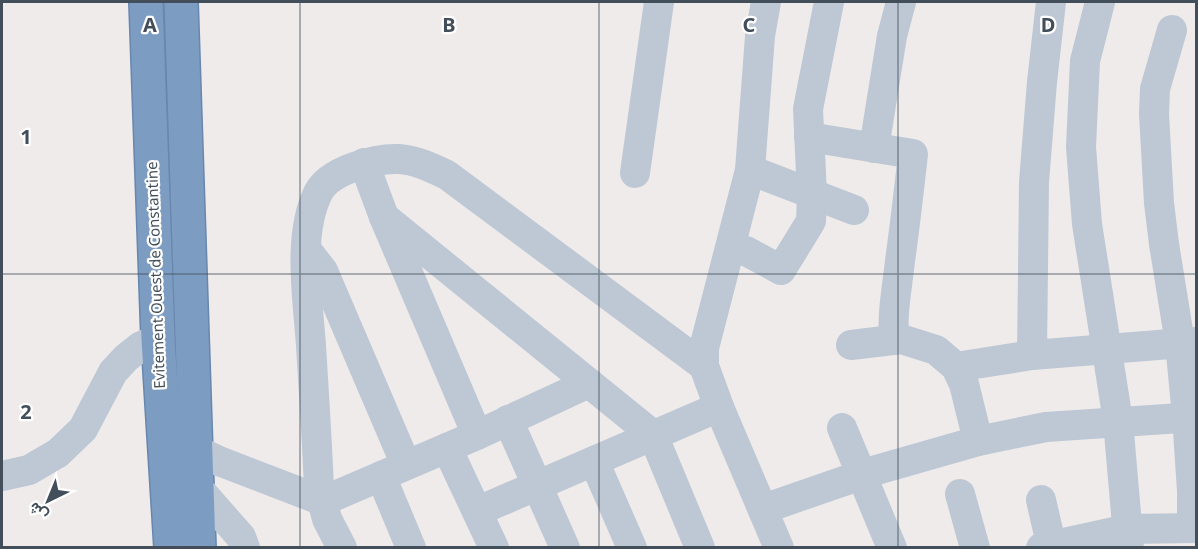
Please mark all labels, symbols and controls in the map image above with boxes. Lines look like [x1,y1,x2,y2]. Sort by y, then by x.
text: A [143,11,157,38]
text: B [442,11,456,38]
text: C [743,11,756,38]
text: D [1041,11,1055,38]
text: 1 [20,123,32,150]
street label: Evitement Ouest de Constantine [141,161,169,389]
text: 2 [20,398,32,425]
north arrow [18,471,78,531]
text: ش [23,497,52,527]

